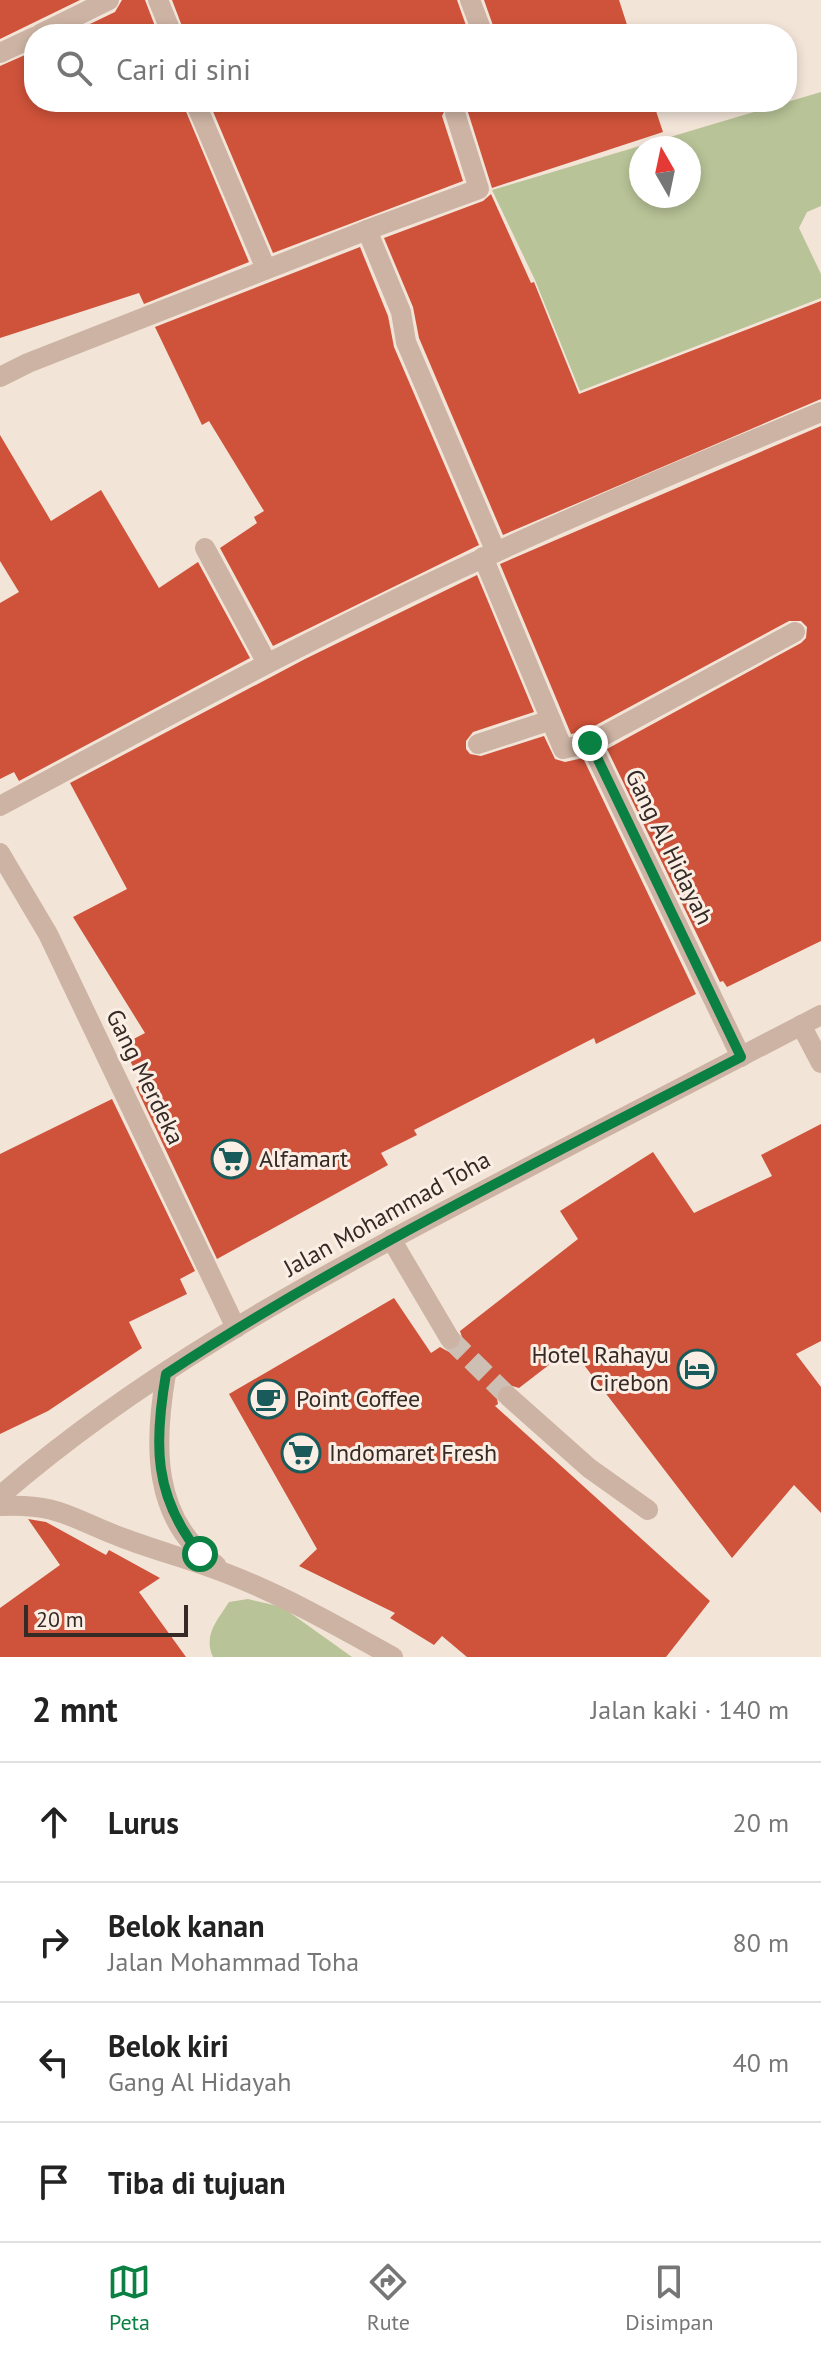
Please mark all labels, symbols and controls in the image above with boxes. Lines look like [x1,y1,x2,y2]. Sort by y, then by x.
search box [24,24,797,112]
icon: search [52,46,96,90]
text: Cari di sini [116,49,251,88]
north arrow [629,136,701,208]
route end [572,725,608,761]
street label: Gang Al Hidayah [618,764,720,930]
street label: Gang Merdeka [99,1004,192,1150]
supermarket icon: Alfamart [210,1138,252,1180]
place label: Alfamart [259,1143,348,1174]
street label: Jalan Mohammad Toha [277,1144,496,1284]
place label: Hotel Rahayu Cirebon [531,1339,669,1398]
hotel icon: Hotel Rahayu Cirebon [676,1348,718,1390]
cafe icon: Point Coffee [247,1378,289,1420]
place label: Point Coffee [296,1383,420,1414]
supermarket icon: Indomaret Fresh [280,1432,322,1474]
place label: Indomaret Fresh [329,1437,497,1468]
route start [182,1536,218,1572]
scale bar [24,1601,188,1637]
text: 20 m [36,1605,84,1633]
text: 2 mnt [32,1687,118,1731]
text: Jalan kaki · 140 m [591,1693,789,1726]
icon: ahead [32,1800,76,1844]
text: Lurus [108,1803,179,1842]
text: 20 m [733,1806,789,1839]
text: Belok kanan [108,1906,265,1945]
icon: right [32,1920,76,1964]
text: 80 m [733,1926,789,1959]
text: Jalan Mohammad Toha [108,1945,359,1978]
text: Belok kiri [108,2026,229,2065]
icon: left [32,2040,76,2084]
text: 40 m [733,2046,789,2079]
text: Gang Al Hidayah [108,2065,291,2098]
icon: arrive [32,2160,76,2204]
text: Tiba di tujuan [108,2163,286,2202]
tab: Peta [107,2260,151,2336]
tab: Rute [366,2260,410,2336]
tab: Disimpan [625,2260,714,2336]

